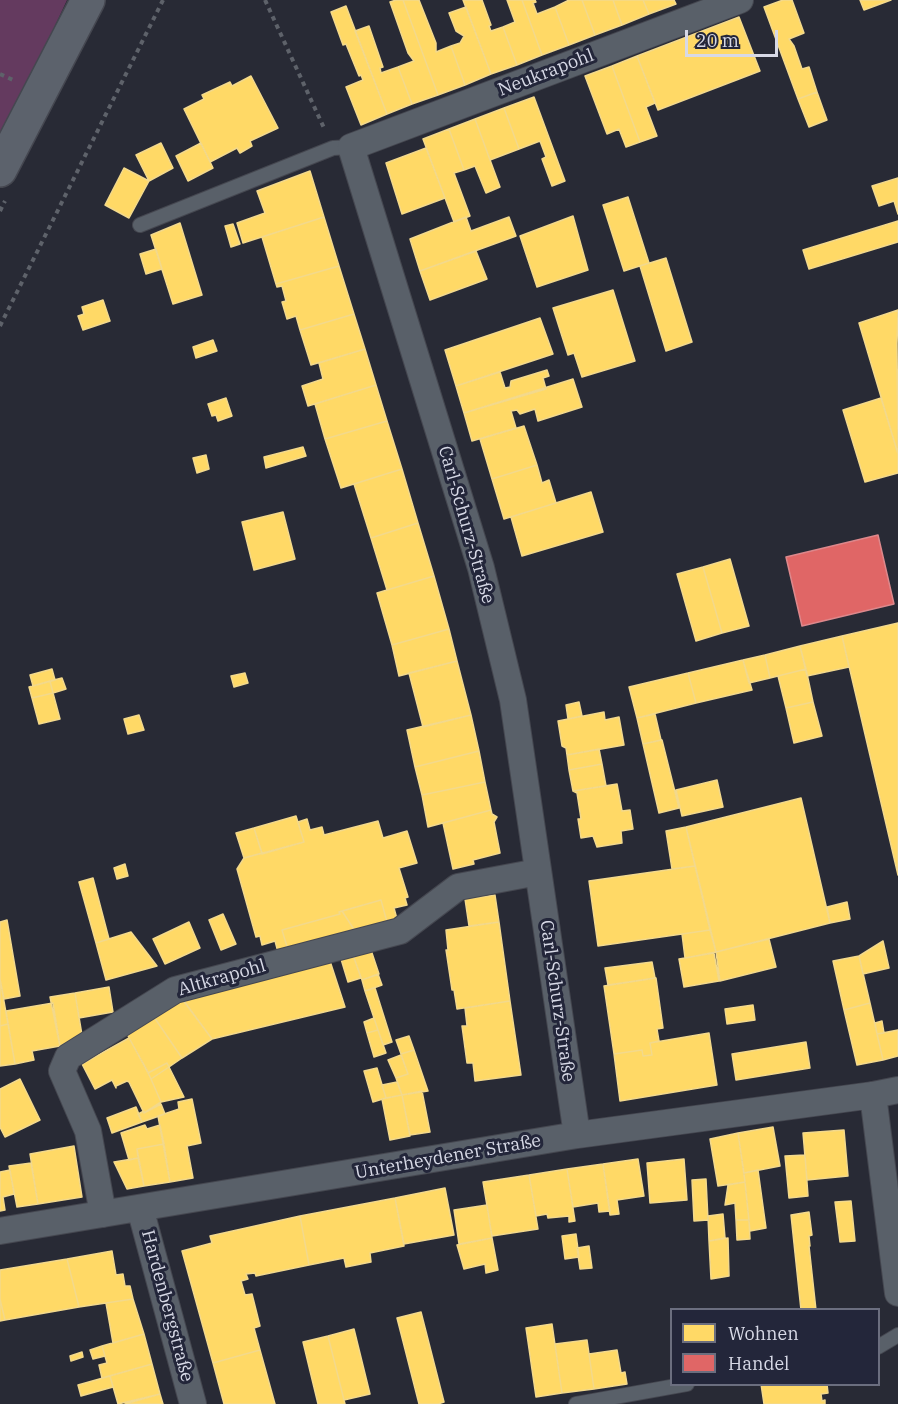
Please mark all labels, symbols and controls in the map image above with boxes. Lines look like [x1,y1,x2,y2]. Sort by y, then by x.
scale bar [688,18,781,56]
text: 20 m [696,29,739,52]
street label: Neukrapohl [495,45,597,101]
street label: Carl-Schurz-Straße [433,444,499,606]
street label: Carl-Schurz-Straße [535,919,579,1083]
street label: Altkrapohl [176,955,268,1001]
street label: Unterheydener Straße [353,1130,543,1184]
street label: Hardenbergstraße [136,1228,198,1384]
legend [670,1308,880,1386]
text: Wohnen [728,1322,799,1345]
text: Handel [728,1352,790,1375]

